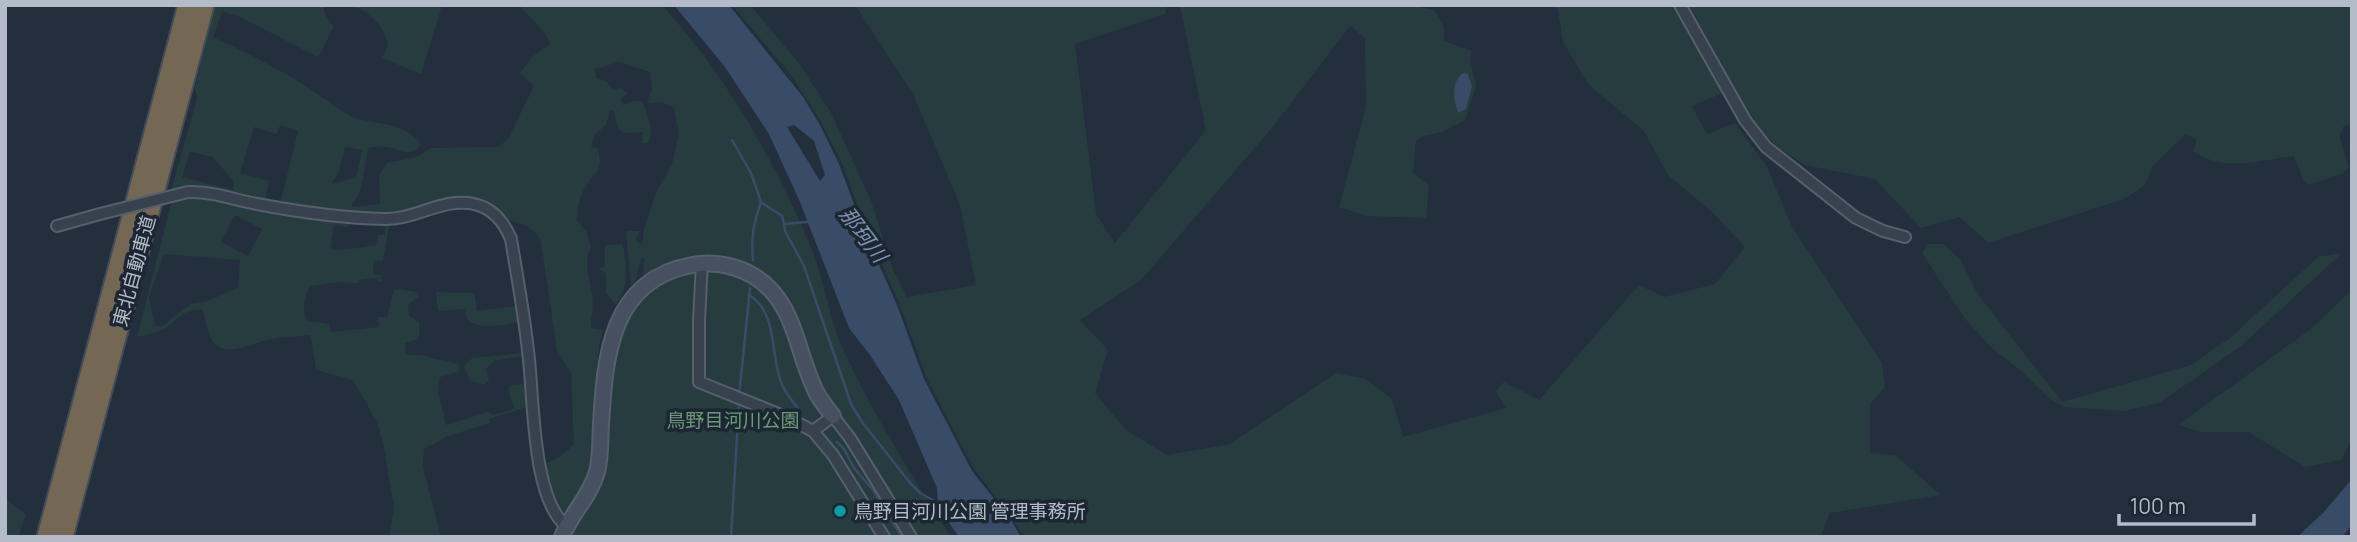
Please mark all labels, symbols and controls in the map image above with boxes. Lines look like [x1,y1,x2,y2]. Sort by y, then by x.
water label: 那珂川 [834,201,895,270]
street label: 東北自動車道 [107,213,161,329]
park label: 鳥野目河川公園 [666,407,800,433]
scale bar [2119,482,2254,526]
text: 100 m [2130,492,2186,520]
place label: 鳥野目河川公園 管理事務所 [854,498,1086,524]
marker: 鳥野目河川公園 管理事務所 [832,503,848,519]

